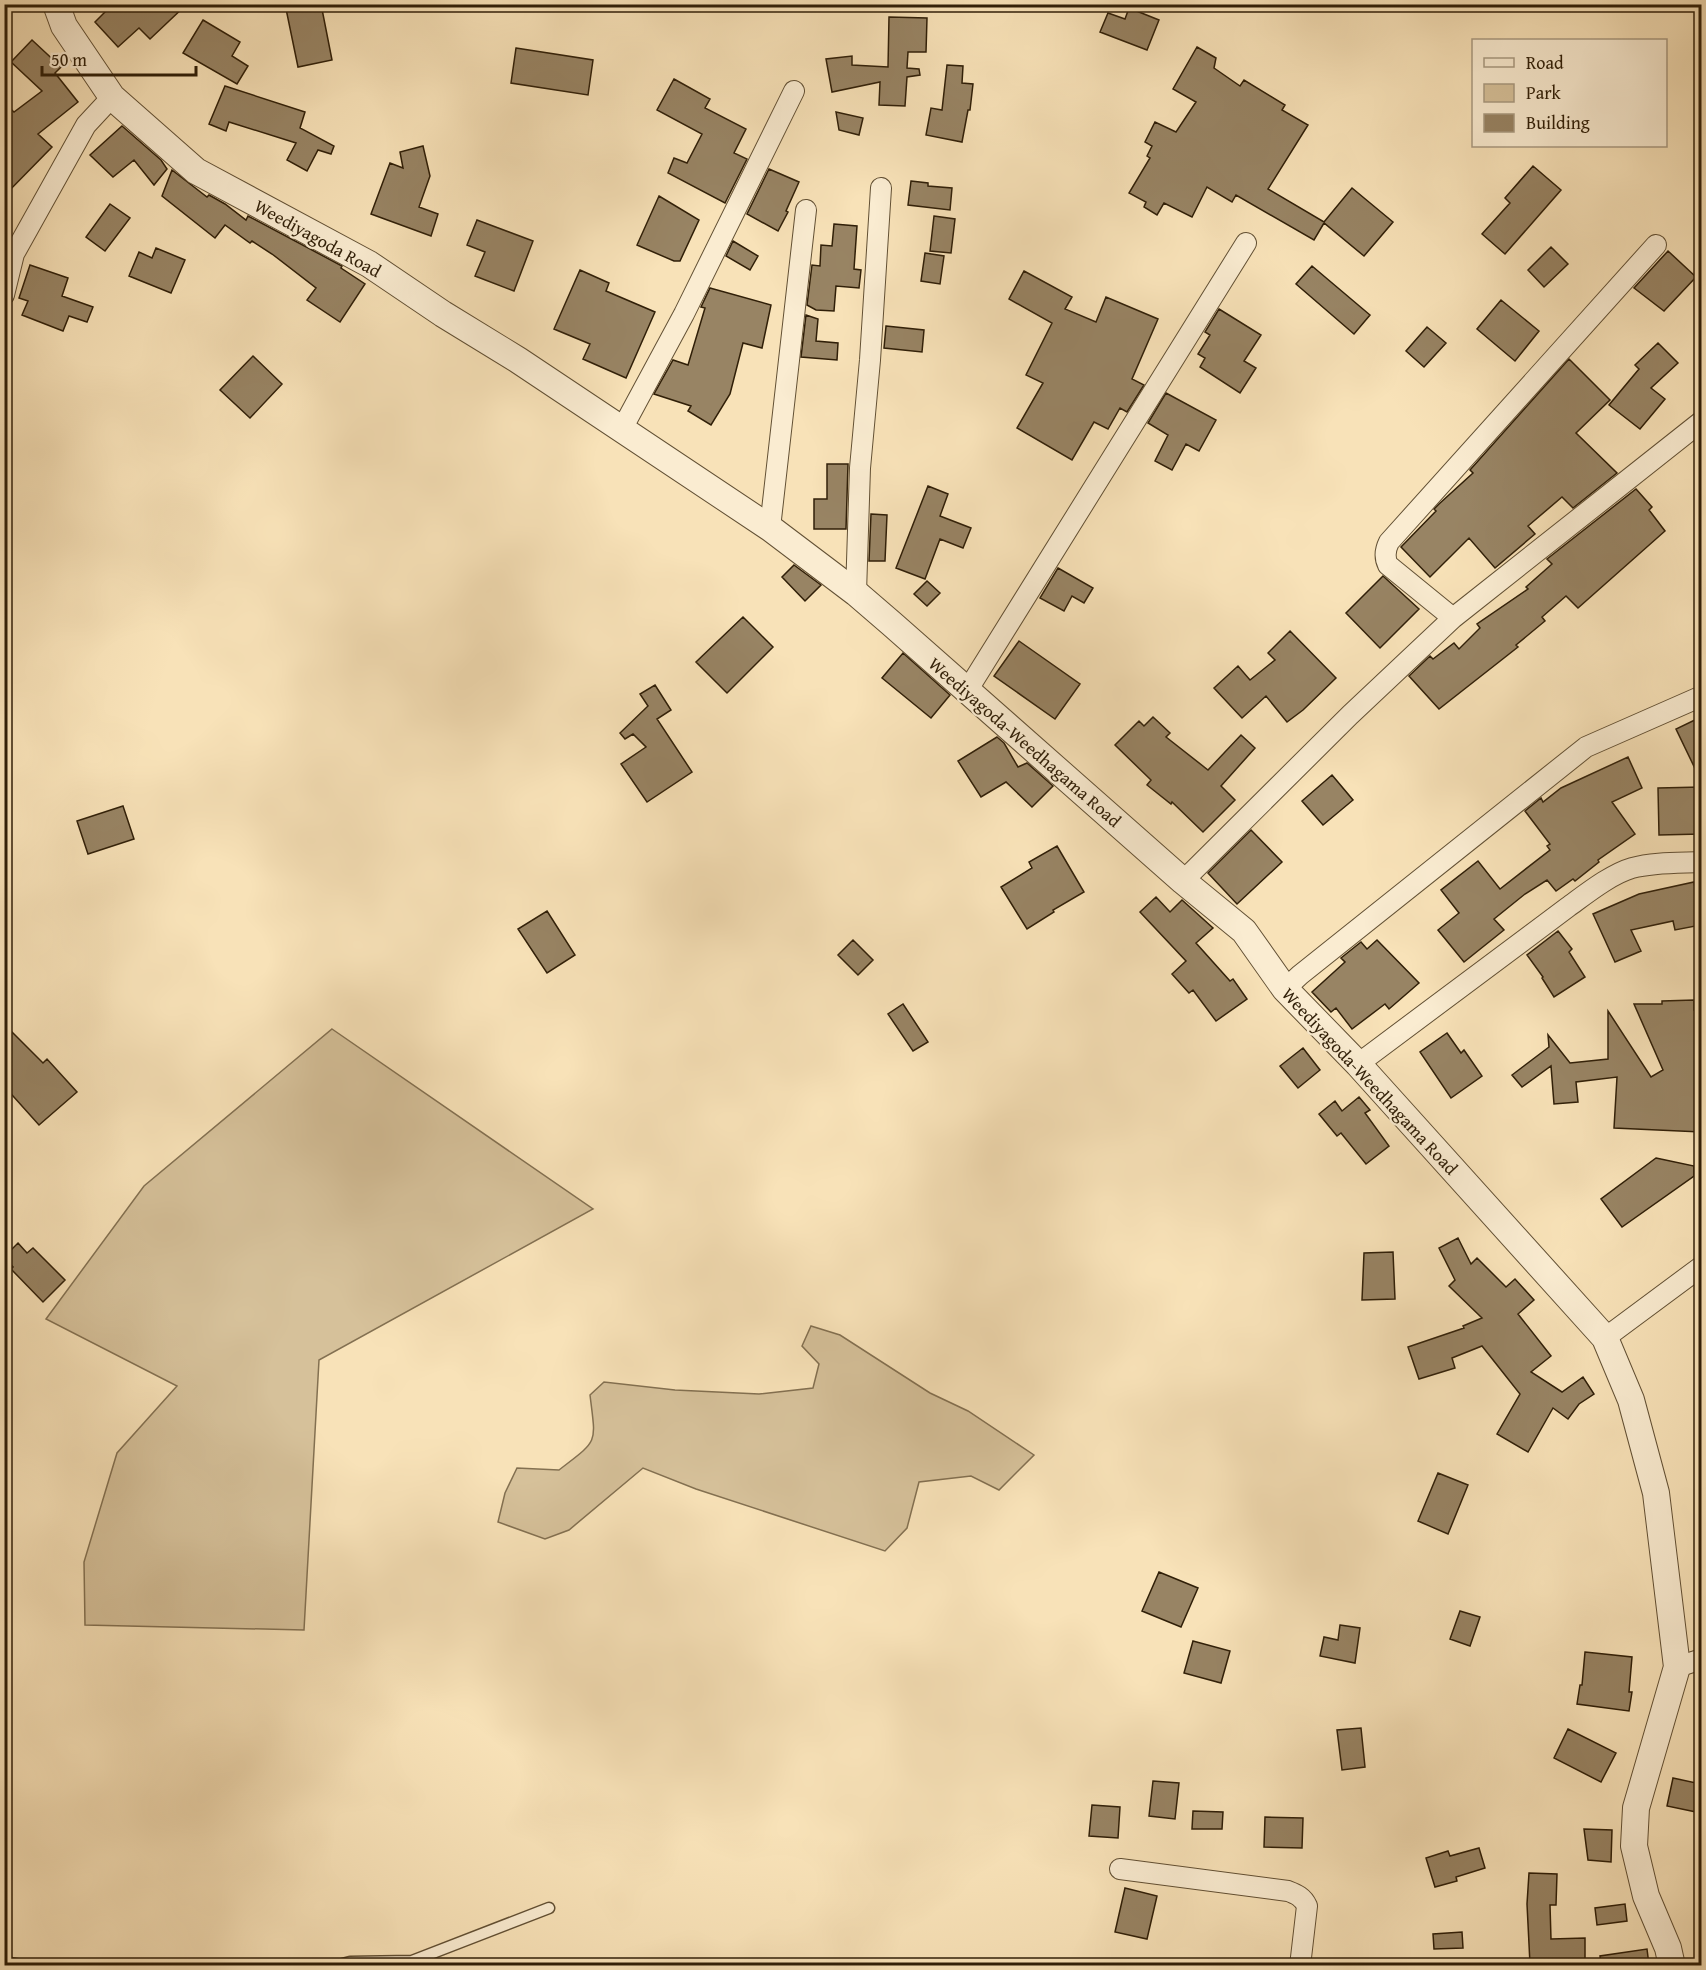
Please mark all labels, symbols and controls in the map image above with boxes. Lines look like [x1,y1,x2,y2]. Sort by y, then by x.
scale bar [42,39,196,77]
legend [1472,39,1667,147]
text: 50 m [51,46,87,73]
text: Road [1526,49,1564,76]
text: Park [1526,79,1562,106]
text: Building [1526,109,1590,136]
street label: Weediyagoda Road [250,192,387,284]
street label: Weediyagoda-Weedhagama Road [923,651,1128,834]
street label: Weediyagoda-Weedhagama Road [1276,981,1465,1181]

